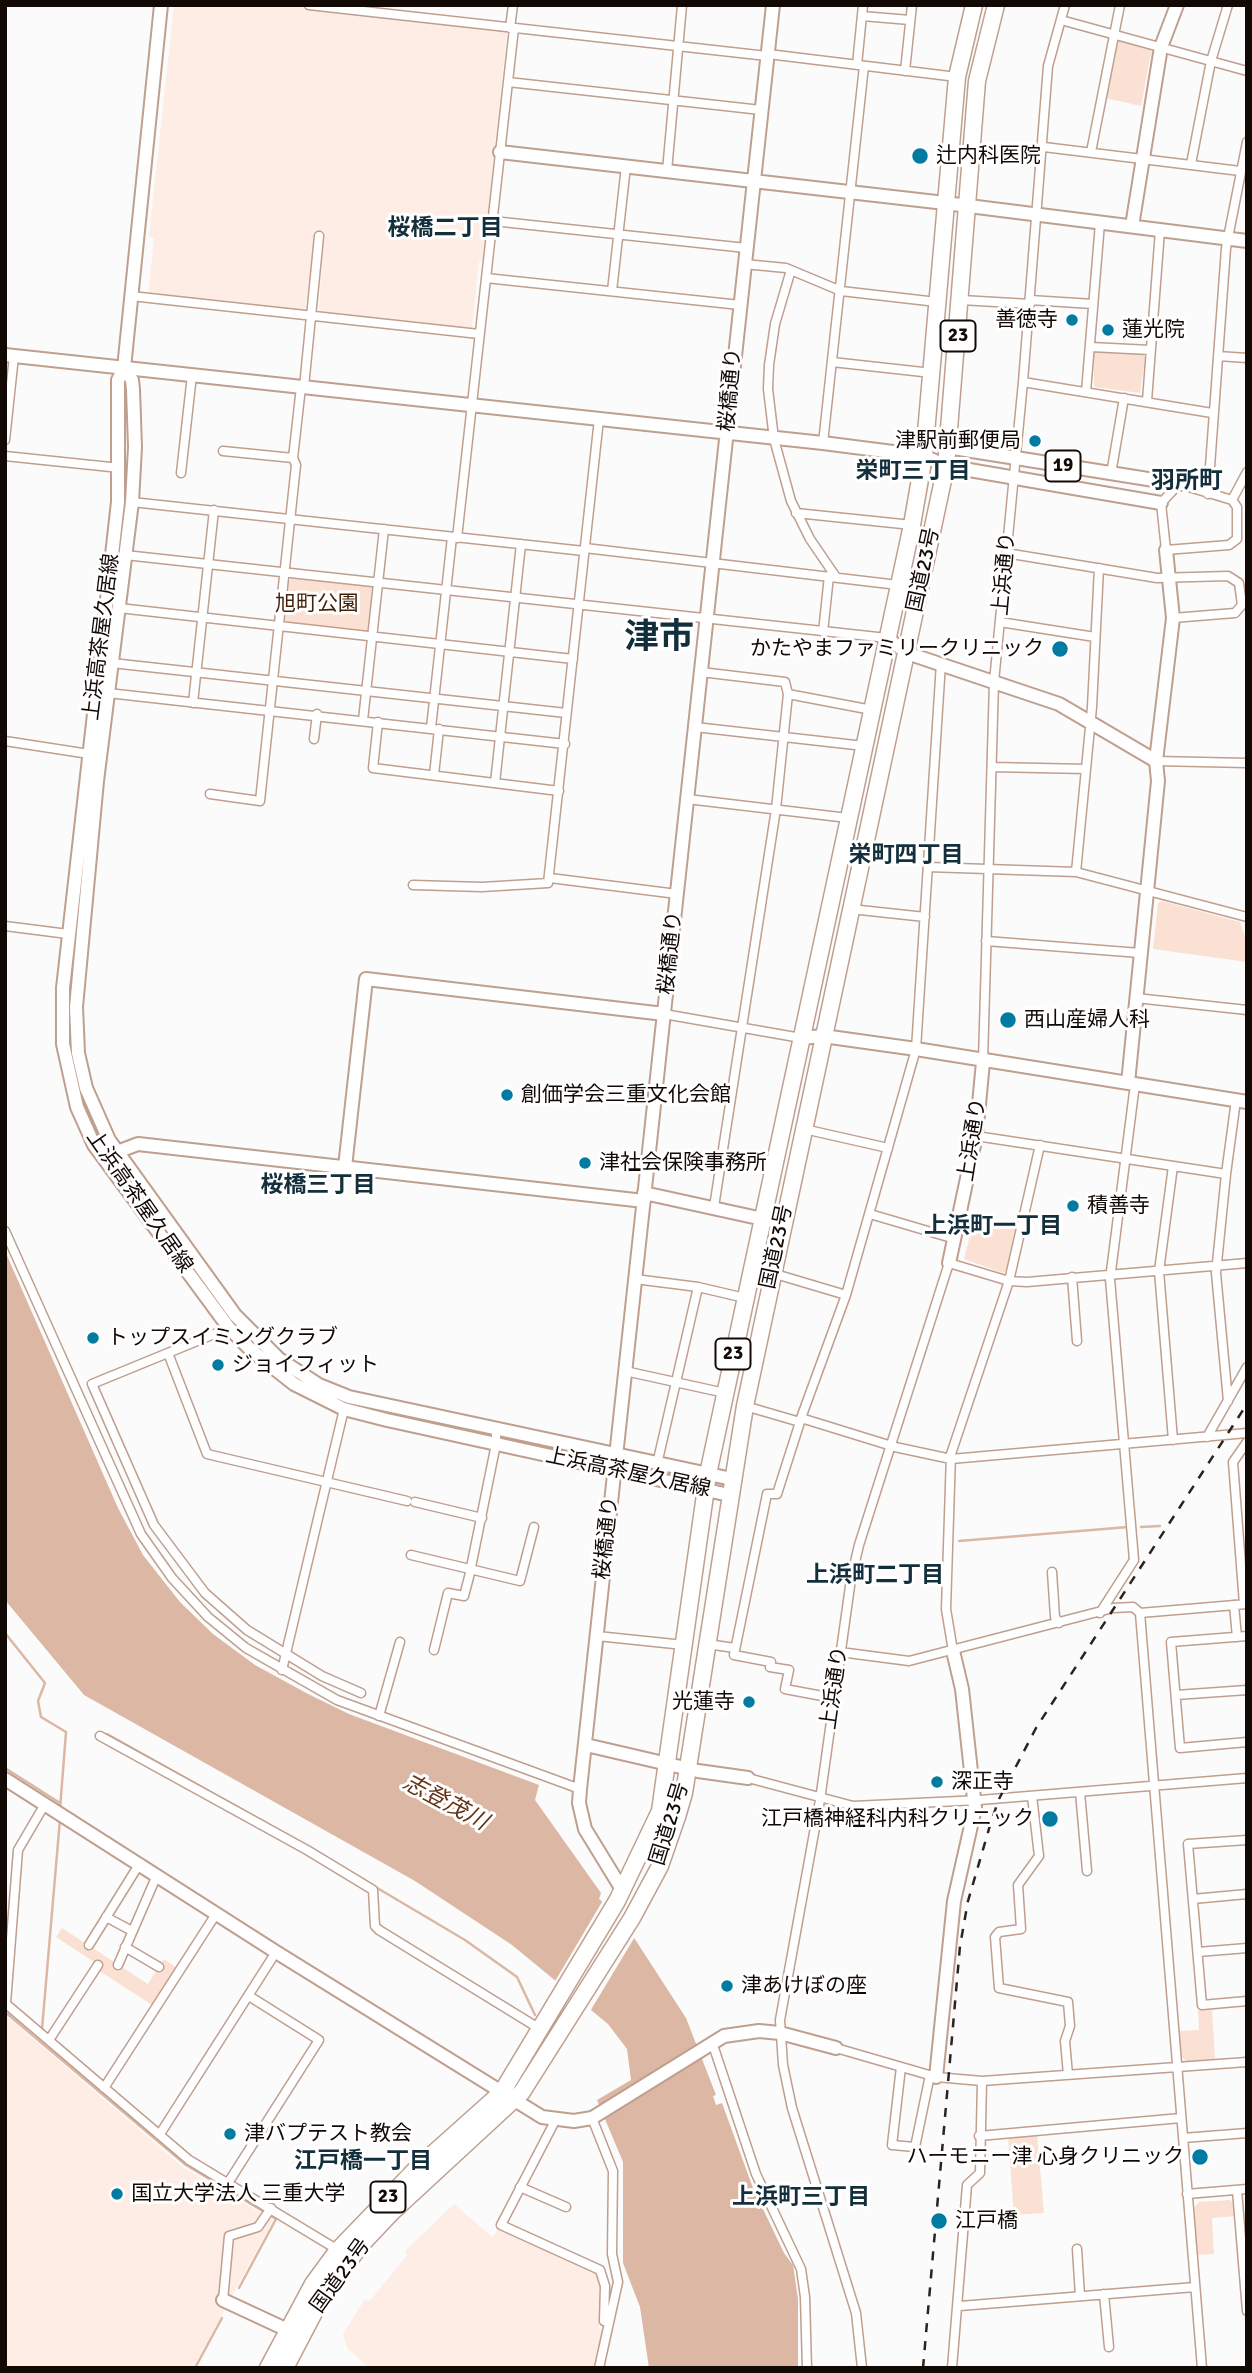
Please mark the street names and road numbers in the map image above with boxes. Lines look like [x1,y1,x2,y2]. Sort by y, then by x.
road number: 23 [940,320,976,352]
street label: 桜橋通り [715,347,747,433]
road number: 19 [1046,450,1080,481]
street label: 国道23号 [903,525,945,615]
street label: 上浜通り [989,531,1021,617]
street label: 上浜高茶屋久居線 [79,552,125,722]
street label: 桜橋通り [654,910,688,996]
street label: 上浜通り [954,1097,992,1183]
street label: 上浜高茶屋久居線 [80,1126,198,1278]
street label: 国道23号 [756,1202,798,1292]
road number: 23 [716,1338,750,1370]
street label: 上浜高茶屋久居線 [543,1443,713,1503]
street label: 桜橋通り [590,1495,624,1581]
street label: 上浜通り [817,1645,853,1731]
street label: 国道23号 [645,1779,695,1869]
road number: 23 [370,2182,406,2212]
street label: 国道23号 [306,2234,376,2318]

